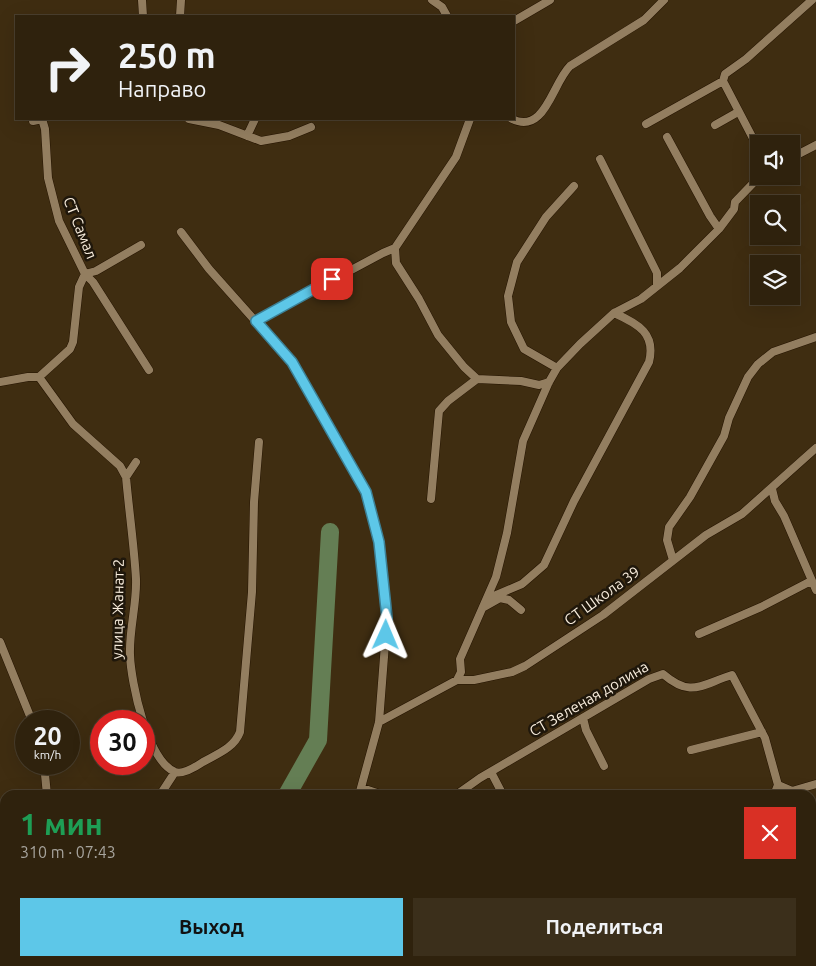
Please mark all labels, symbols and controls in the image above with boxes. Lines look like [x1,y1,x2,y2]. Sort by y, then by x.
icon: right [35,35,100,100]
text: 250 m [118,35,216,75]
text: Направо [118,76,206,101]
map controls [750,135,800,305]
button: sound [750,135,800,185]
street label: СТ Самал [60,194,101,261]
button: search [750,195,800,245]
button: layers [750,255,800,305]
pin [311,258,353,300]
icon: arrive [318,265,346,293]
street label: улица Жанат-2 [108,558,127,660]
street label: СТ Школа 39 [561,563,643,629]
position arrow [359,608,411,660]
street label: СТ Зеленая долина [526,658,651,740]
speed limit sign: 30 [90,710,155,775]
text: 20 [33,722,62,750]
text: km/h [34,748,61,761]
text: 1 мин [20,807,103,841]
button: close [744,807,796,859]
text: 310 m · 07:43 [20,843,116,861]
button: Выход [20,898,403,956]
button: Поделиться [413,898,796,956]

